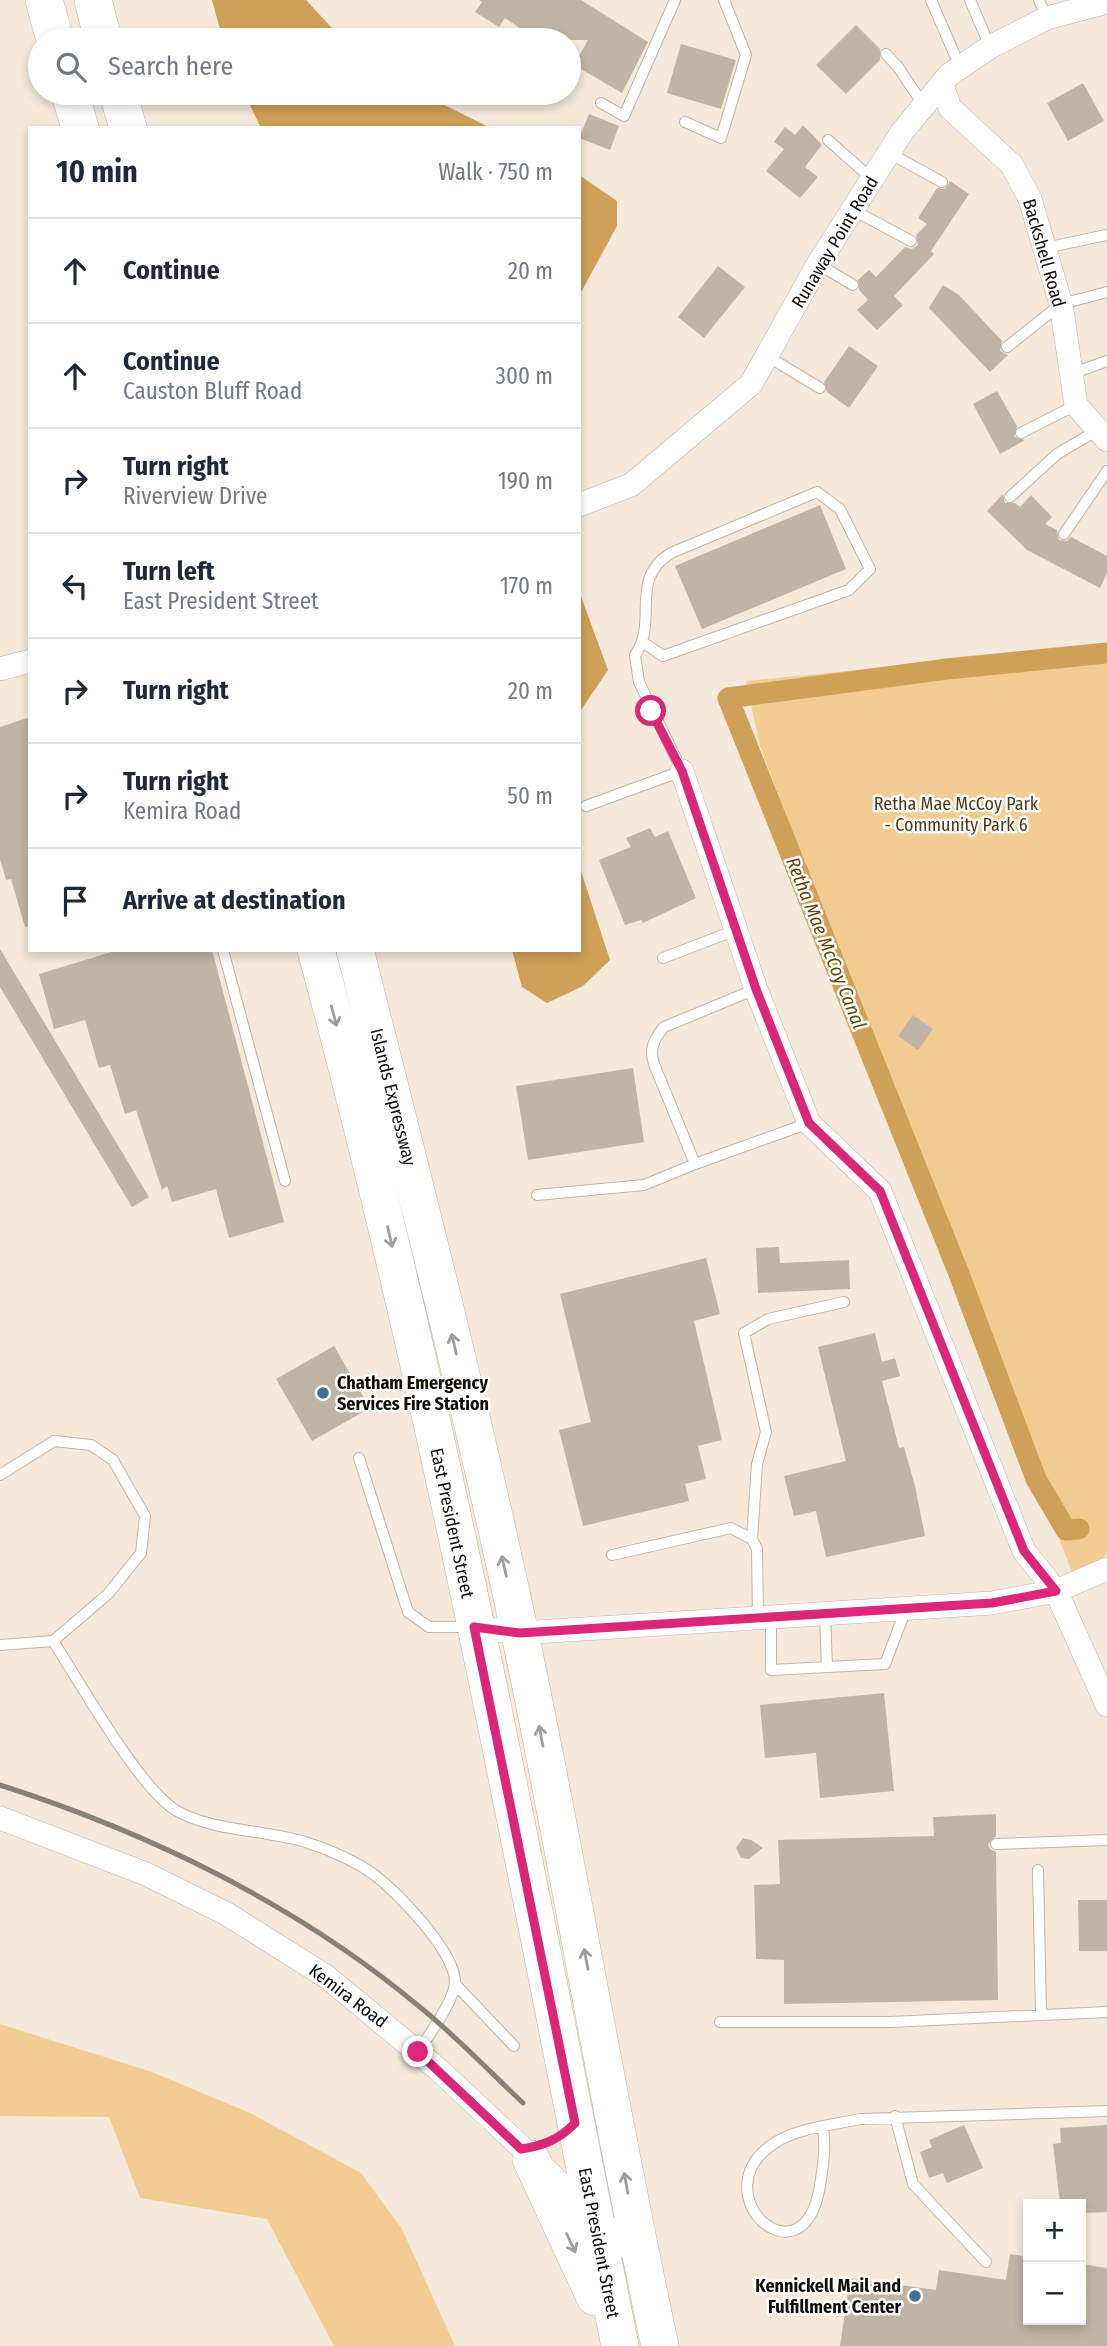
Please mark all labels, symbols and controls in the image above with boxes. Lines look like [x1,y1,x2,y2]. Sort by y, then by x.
search box [28,28,581,105]
icon: search [52,48,90,86]
text: Search here [108,51,233,82]
text: 10 min [56,154,138,190]
text: Walk · 750 m [438,158,553,186]
street label: Runaway Point Road [787,172,883,312]
street label: Backshell Road [1018,196,1070,310]
icon: ahead [56,252,94,290]
text: Continue [123,255,220,286]
text: 20 m [508,257,553,285]
text: Continue [123,346,220,377]
icon: ahead [56,357,94,395]
text: 300 m [496,362,553,390]
text: Causton Bluff Road [123,377,302,405]
text: Turn right [123,451,229,482]
icon: right [56,462,94,500]
text: 190 m [498,467,553,495]
text: Riverview Drive [123,482,267,510]
text: Turn left [123,556,215,587]
icon: left [56,567,94,605]
text: 170 m [500,572,553,600]
text: East President Street [123,587,319,615]
icon: right [56,672,94,710]
text: Turn right [123,675,229,706]
text: 20 m [508,677,553,705]
route start [635,695,666,726]
text: Turn right [123,766,229,797]
icon: right [56,777,94,815]
text: 50 m [507,782,553,810]
park label: Retha Mae McCoy Park - Community Park 6 [874,793,1039,836]
text: Kemira Road [123,797,241,825]
water label: Retha Mae McCoy Canal [781,854,871,1032]
icon: arrive [56,882,94,920]
text: Arrive at destination [123,885,346,916]
one-way arrow [328,1004,341,1027]
street label: Islands Expressway [365,1026,421,1168]
one-way arrow [383,1225,397,1248]
one-way arrow [446,1333,460,1356]
place label: Chatham Emergency Services Fire Station [337,1372,489,1415]
marker: Chatham Emergency Services Fire Station [315,1385,331,1401]
street label: East President Street [425,1446,479,1600]
one-way arrow [497,1555,511,1578]
one-way arrow [533,1725,547,1748]
one-way arrow [579,1948,592,1971]
street label: Kemira Road [304,1959,392,2033]
route end [402,2036,433,2067]
street label: East President Street [574,2166,624,2320]
one-way arrow [618,2173,632,2195]
map controls [1023,2199,1086,2325]
button: + [1023,2199,1086,2262]
one-way arrow [564,2232,578,2253]
button: − [1023,2262,1086,2325]
place label: Kennickell Mail and Fulfillment Center [755,2275,901,2318]
marker: Kennickell Mail and Fulfillment Center [907,2288,923,2304]

